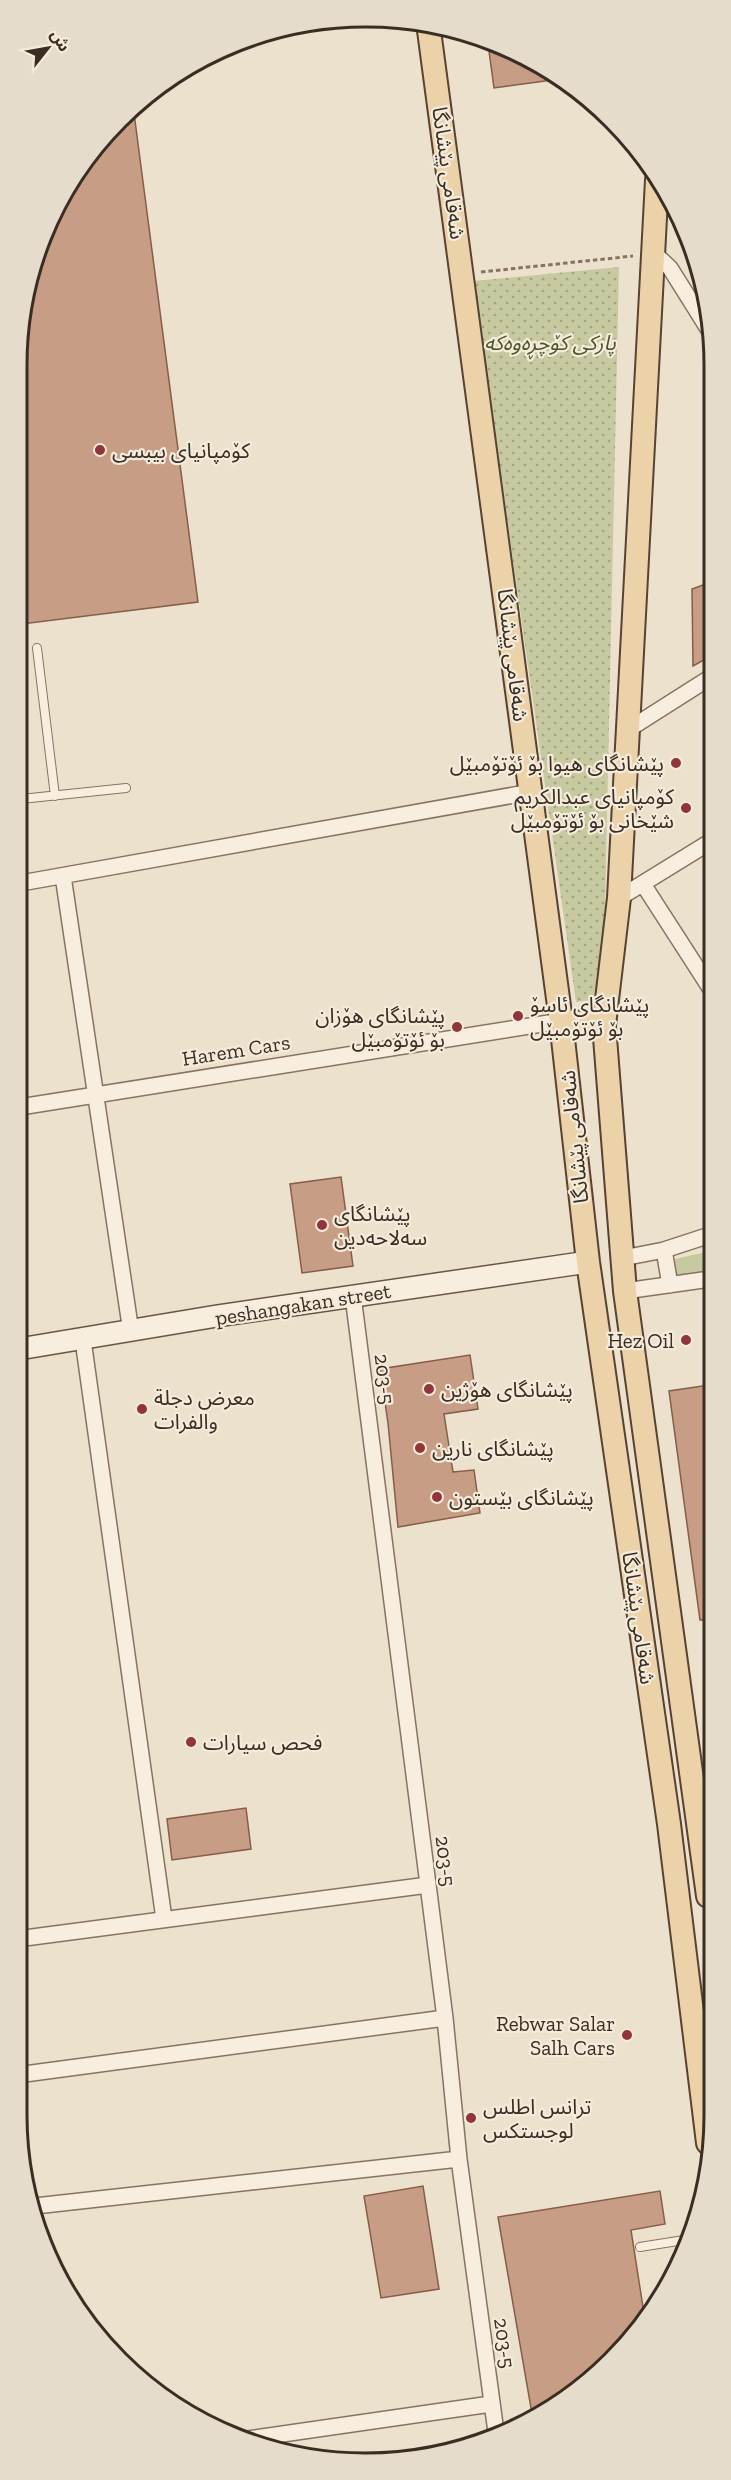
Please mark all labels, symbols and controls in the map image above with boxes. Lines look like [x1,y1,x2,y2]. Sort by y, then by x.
north arrow [18,18,78,78]
text: ش [47,26,74,55]
street label: شەقامی پێشانگا [426,105,471,241]
park label: پارکی کۆچڕەوەکە [484,330,617,360]
place label: كۆمپانیای بیبسی [112,438,250,464]
marker: كۆمپانیای بیبسی [93,443,107,457]
street label: شەقامی پێشانگا [491,587,534,723]
place label: پێشانگای هیوا بۆ ئۆتۆمبێل [450,751,664,777]
marker: پێشانگای هیوا بۆ ئۆتۆمبێل [669,756,683,770]
place label: کۆمپانیای عبدالكريم شێخانی بۆ ئۆتۆمبێل [511,784,674,833]
marker: کۆمپانیای عبدالكريم شێخانی بۆ ئۆتۆمبێل [679,801,693,815]
place label: پێشانگای ئاسۆ بۆ ئۆتۆمبێل [530,992,649,1041]
place label: پێشانگای هۆزان بۆ ئۆتۆمبێل [315,1003,445,1052]
marker: پێشانگای ئاسۆ بۆ ئۆتۆمبێل [511,1009,525,1023]
marker: پێشانگای هۆزان بۆ ئۆتۆمبێل [450,1020,464,1034]
street label: Harem Cars [180,1029,292,1071]
street label: شەقامی پێشانگا [555,1069,595,1205]
place label: پێشانگای سەلاحەدین [334,1201,427,1250]
marker: پێشانگای سەلاحەدین [315,1218,329,1232]
street label: peshangakan street [213,1278,393,1330]
place label: Hez Oil [607,1328,674,1353]
marker: Hez Oil [679,1333,693,1347]
street label: 203-5 [370,1352,400,1406]
place label: پێشانگای هۆژین [441,1377,573,1403]
marker: پێشانگای هۆژین [422,1382,436,1396]
place label: معرض دجلة والفرات [154,1385,255,1434]
marker: معرض دجلة والفرات [135,1402,149,1416]
place label: پێشانگای نارین [432,1436,554,1462]
marker: پێشانگای نارین [413,1441,427,1455]
place label: پێشانگای بێستون [449,1485,594,1511]
marker: پێشانگای بێستون [430,1490,444,1504]
street label: شەقامی پێشانگا [616,1550,661,1686]
place label: فحص سيارات [203,1730,322,1755]
marker: فحص سيارات [184,1735,198,1749]
street label: 203-5 [431,1834,461,1888]
place label: Rebwar Salar Salh Cars [496,2011,615,2060]
marker: Rebwar Salar Salh Cars [620,2028,634,2042]
place label: ترانس اطلس لوجستكس [483,2094,591,2143]
marker: ترانس اطلس لوجستكس [464,2111,478,2125]
street label: 203-5 [489,2316,521,2370]

